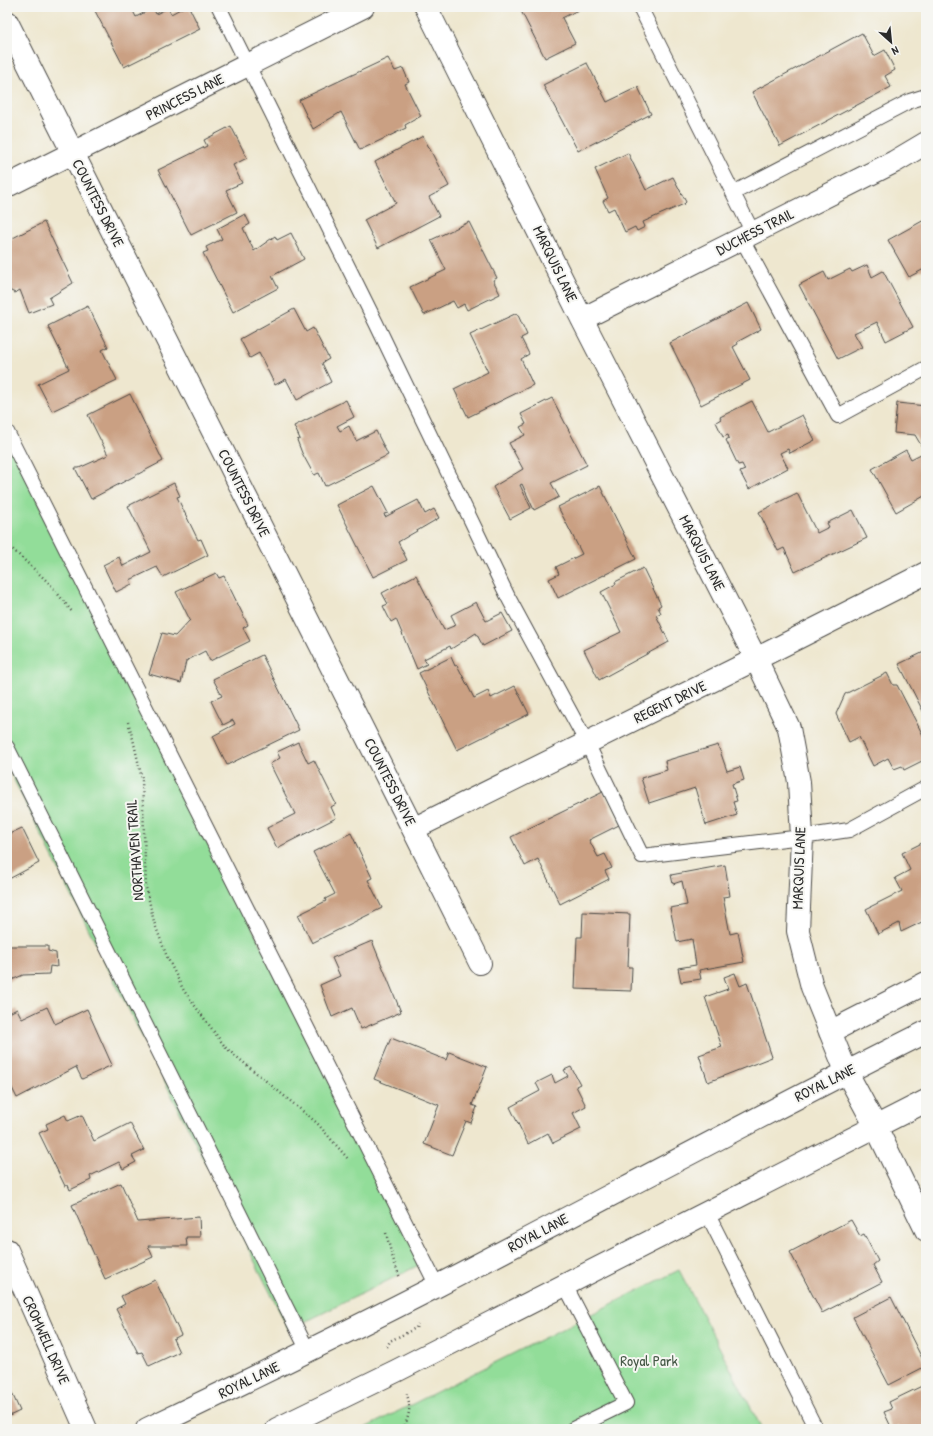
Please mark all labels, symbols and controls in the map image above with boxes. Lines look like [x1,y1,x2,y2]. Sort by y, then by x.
north arrow [871,22,911,62]
text: N [890,43,901,59]
street label: PRINCESS LANE [142,68,228,125]
street label: COUNTESS DRIVE [67,155,130,251]
street label: DUCHESS TRAIL [712,203,798,260]
street label: MARQUIS LANE [528,222,583,306]
street label: COUNTESS DRIVE [213,445,276,541]
street label: MARQUIS LANE [674,511,731,595]
street label: REGENT DRIVE [630,675,710,728]
street label: COUNTESS DRIVE [359,734,422,830]
street label: NORTHAVEN TRAIL [120,798,149,901]
street label: MARQUIS LANE [787,826,810,910]
street label: ROYAL LANE [791,1058,859,1107]
street label: ROYAL LANE [504,1208,572,1257]
street label: CROMWELL DRIVE [17,1292,76,1388]
park label: Royal Park [620,1350,678,1371]
street label: ROYAL LANE [215,1356,283,1403]

